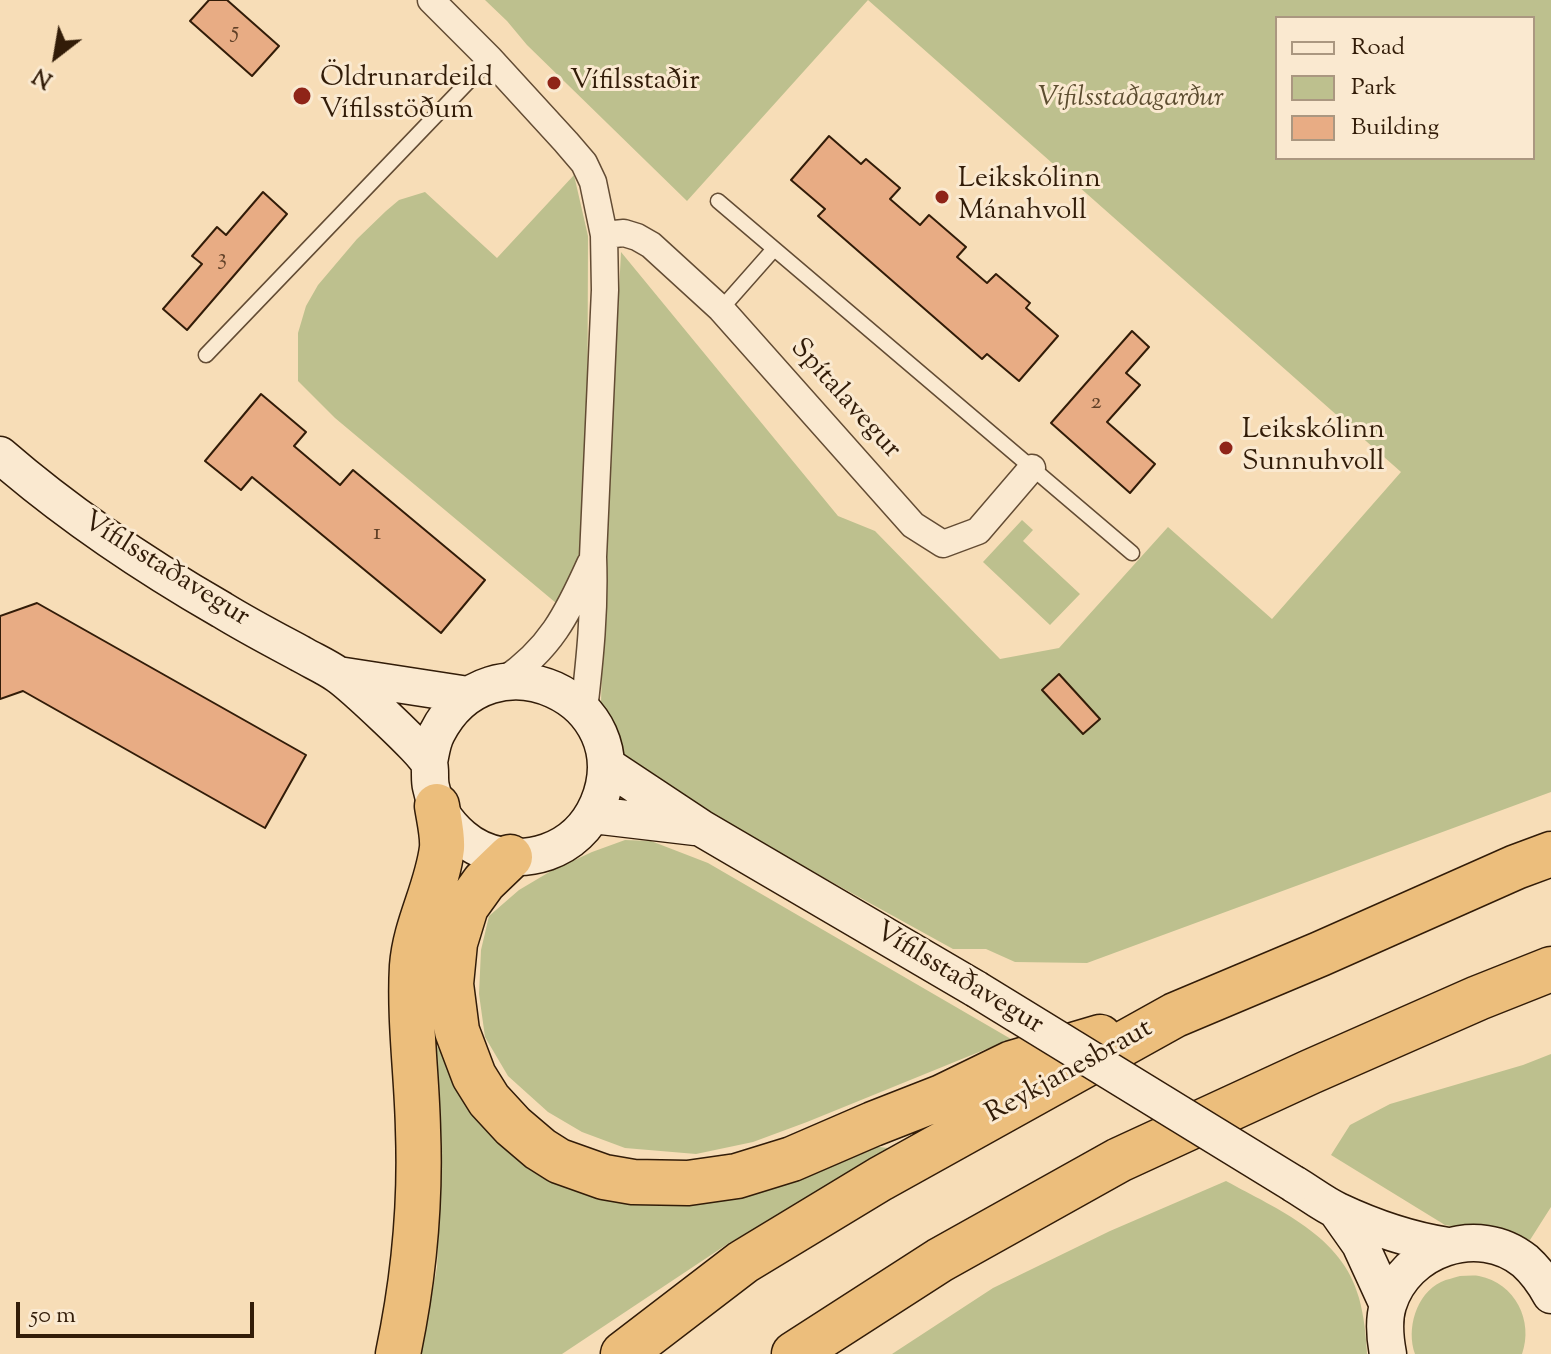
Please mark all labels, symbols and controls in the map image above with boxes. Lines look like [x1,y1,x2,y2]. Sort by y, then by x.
north arrow [16,16,96,96]
legend [1275,16,1535,160]
house number: 5 [231,19,239,47]
text: Road [1351,31,1405,65]
text: N [28,58,59,95]
place label: Öldrunardeild Vífilsstöðum [320,63,493,129]
place label: Vífilsstaðir [570,66,700,100]
text: Park [1351,71,1397,105]
marker: Vífilsstaðir [545,74,563,92]
park label: Vífilsstaðagarður [1038,83,1224,117]
marker: Öldrunardeild Vífilsstöðum [291,85,313,107]
text: Building [1351,111,1439,145]
place label: Leikskólinn Mánahvoll [958,164,1101,230]
marker: Leikskólinn Mánahvoll [933,188,951,206]
house number: 3 [217,246,227,274]
street label: Spítalavegur [781,333,907,467]
house number: 2 [1090,390,1102,418]
place label: Leikskólinn Sunnuhvoll [1242,415,1385,481]
marker: Leikskólinn Sunnuhvoll [1217,439,1235,457]
street label: Vífilsstaðavegur [75,506,255,636]
house number: 1 [373,521,381,549]
street label: Vífilsstaðavegur [867,916,1049,1044]
street label: Reykjanesbraut [981,1013,1159,1133]
scale bar [20,1286,258,1336]
text: 50 m [30,1299,76,1333]

